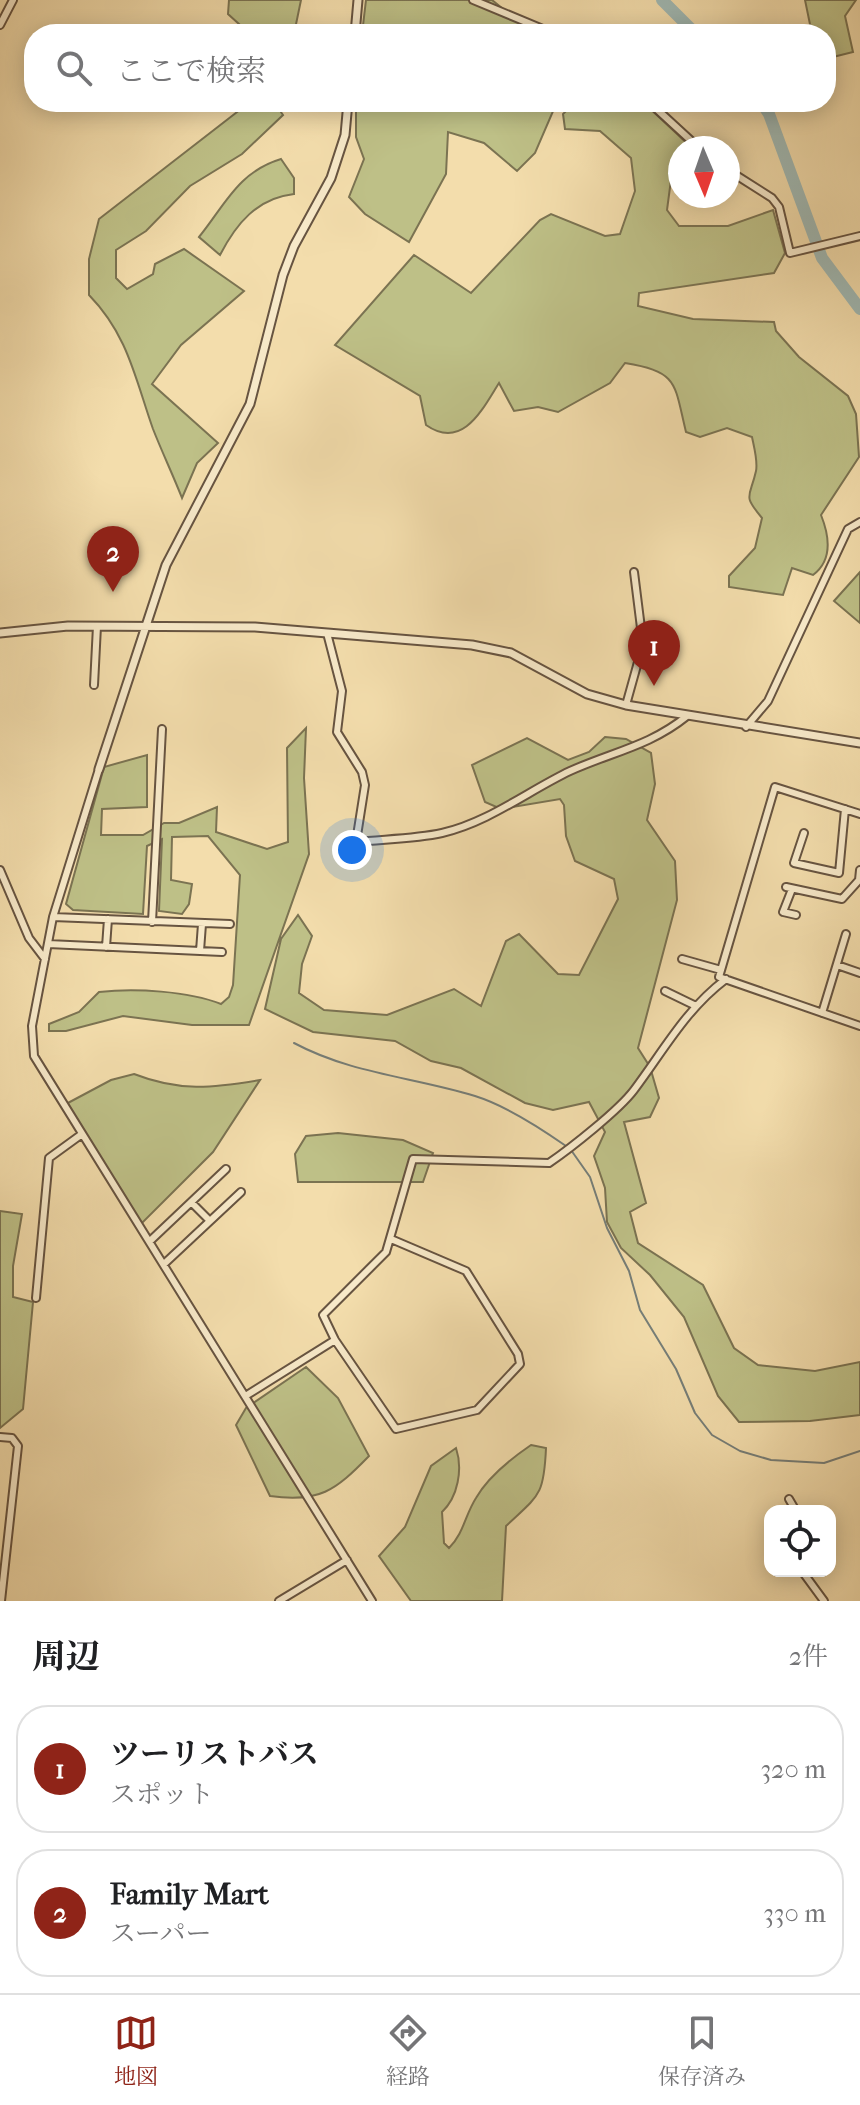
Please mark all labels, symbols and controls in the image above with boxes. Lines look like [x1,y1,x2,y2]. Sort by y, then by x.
search box [24,24,836,112]
icon: search [52,46,96,90]
text: ここで検索 [116,54,266,89]
north arrow [668,136,740,208]
pin: 2 [87,526,139,592]
pin: 1 [628,620,680,686]
your location [332,830,372,870]
map controls [764,1505,836,1577]
button: locate [764,1505,836,1577]
text: 周辺 [32,1637,100,1677]
text: 2件 [789,1641,828,1672]
text: ツーリストバス [110,1737,319,1772]
text: 1 [55,1754,65,1785]
text: 320 m [760,1754,826,1785]
text: スポット [110,1779,214,1810]
text: Family Mart [110,1877,269,1912]
text: 2 [53,1898,67,1929]
text: 330 m [763,1898,826,1929]
text: スーパー [110,1918,211,1949]
tab: 地図 [114,2011,158,2090]
tab: 経路 [386,2011,430,2090]
tab: 保存済み [658,2011,746,2090]

